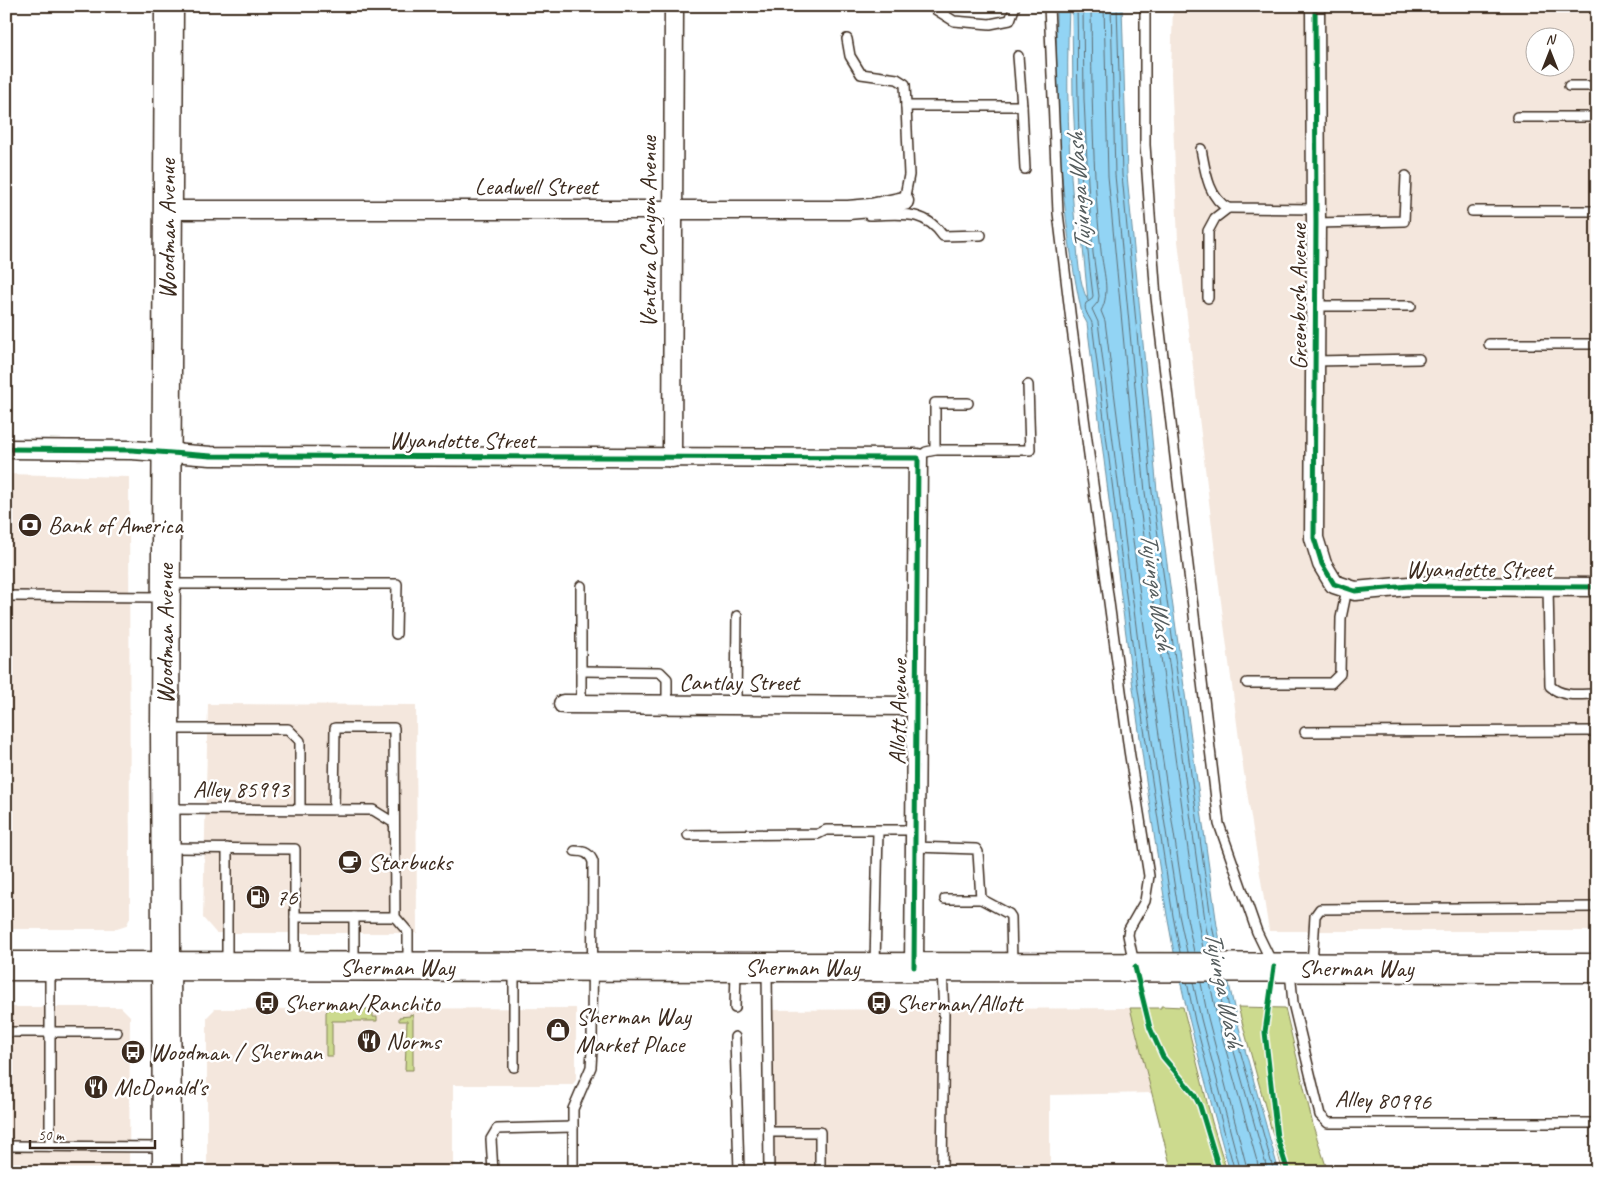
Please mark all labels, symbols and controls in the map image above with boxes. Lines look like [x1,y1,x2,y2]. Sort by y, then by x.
north arrow [1526,28,1576,78]
text: N [1546,31,1557,48]
water label: Tujunga Wash [1059,130,1099,252]
street label: Ventura Canyon Avenue [633,134,663,328]
street label: Woodman Avenue [152,157,182,299]
street label: Leadwell Street [475,171,600,201]
street label: Greenbush Avenue [1283,222,1313,370]
street label: Wyandotte Street [389,425,537,455]
place label: Bank of America [48,510,184,540]
bank icon: Bank of America [17,512,43,538]
water label: Tujunga Wash [1133,530,1181,653]
street label: Wyandotte Street [1406,554,1554,584]
street label: Woodman Avenue [150,562,180,704]
street label: Allott Avenue [882,657,914,765]
street label: Cantlay Street [679,667,801,697]
street label: Alley 85993 [193,774,291,804]
place label: Starbucks [368,847,454,877]
cafe icon: Starbucks [337,849,363,875]
place label: 76 [276,882,299,912]
fuel station icon: 76 [245,884,271,910]
water label: Tujunga Wash [1197,928,1251,1052]
street label: Sherman Way [340,952,456,982]
street label: Sherman Way [745,952,861,982]
street label: Sherman Way [1299,953,1415,983]
place label: Sherman/Ranchito [284,988,441,1018]
place label: Sherman/Allott [896,988,1024,1018]
bus stop icon: Sherman/Ranchito [254,990,280,1016]
bus stop icon: Sherman/Allott [866,990,892,1016]
place label: Sherman Way Market Place [576,1001,693,1059]
shop icon: Sherman Way Market Place [545,1017,571,1043]
place label: Norms [386,1026,442,1056]
restaurant icon: Norms [356,1028,382,1054]
place label: Woodman / Sherman [150,1037,323,1067]
bus stop icon: Woodman / Sherman [120,1039,146,1065]
place label: McDonald's [114,1072,210,1102]
restaurant icon: McDonald's [83,1074,109,1100]
street label: Alley 80996 [1335,1083,1433,1117]
scale bar [30,1118,155,1150]
text: 50 m [38,1126,65,1145]

